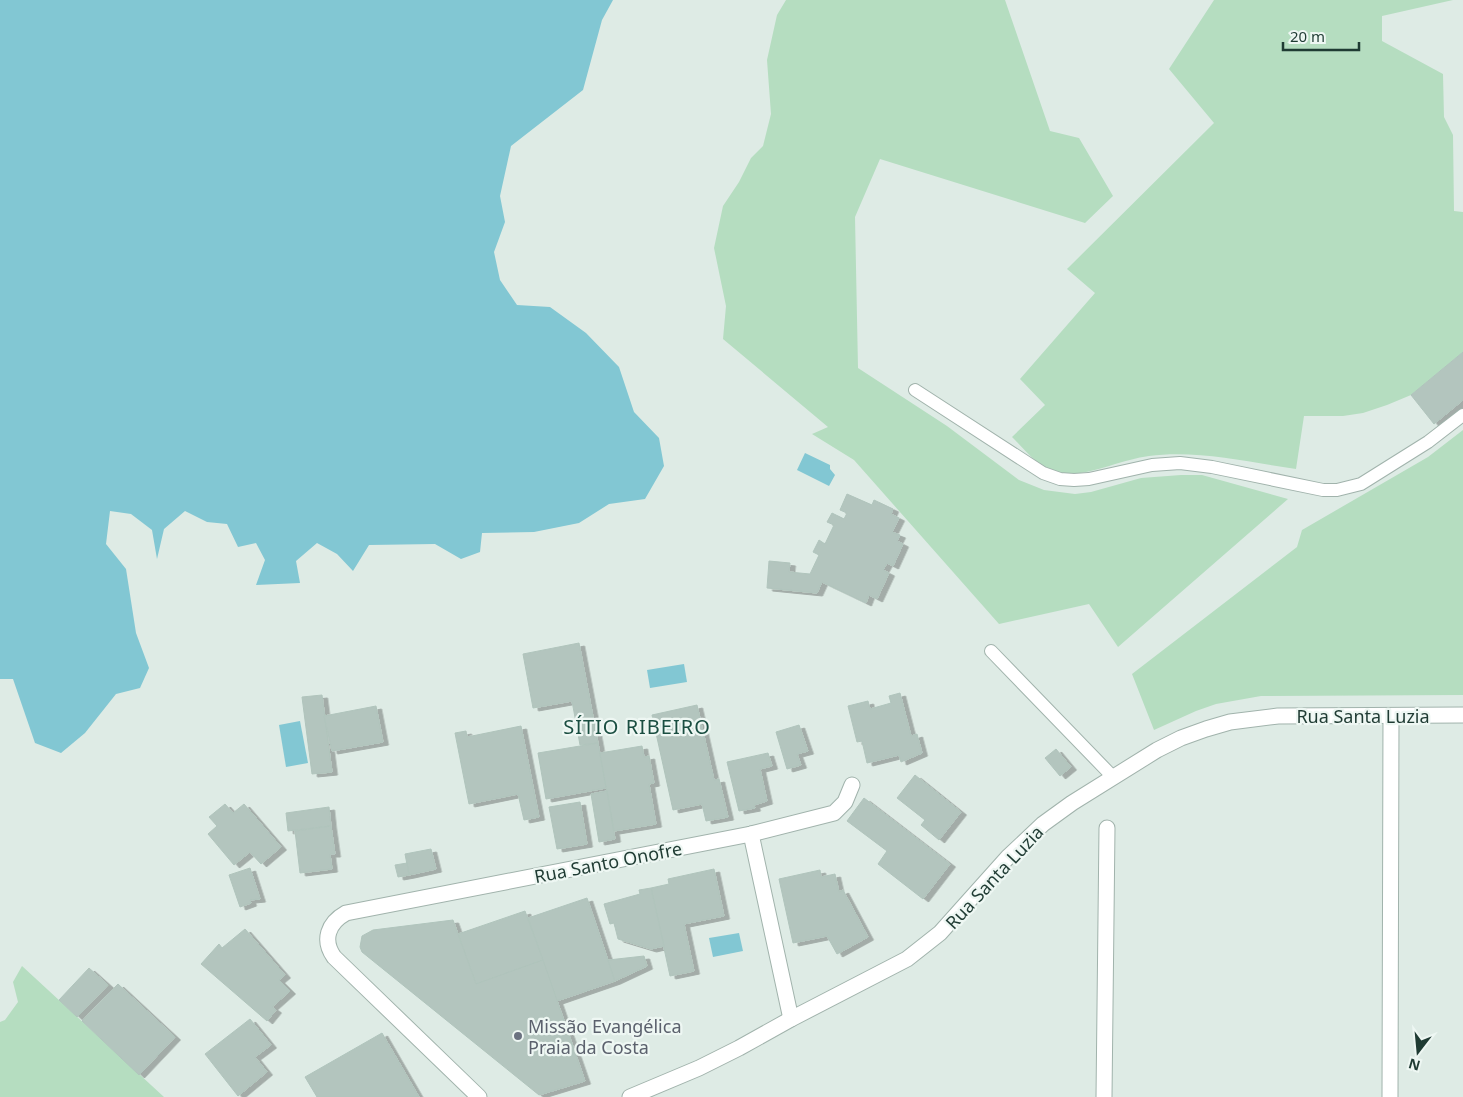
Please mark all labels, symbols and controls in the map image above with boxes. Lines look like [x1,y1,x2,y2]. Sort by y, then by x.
scale bar [1283,20,1359,52]
text: 20 m [1290,26,1325,46]
street label: Rua Santa Luzia [1296,704,1430,728]
district label: SÍTIO RIBEIRO [563,713,711,740]
street label: Rua Santa Luzia [940,820,1048,934]
street label: Rua Santo Onofre [532,836,684,888]
place label: Missão Evangélica Praia da Costa [528,1014,682,1059]
north arrow [1393,1027,1443,1077]
marker: Missão Evangélica Praia da Costa [512,1030,524,1042]
text: N [1406,1054,1422,1076]

